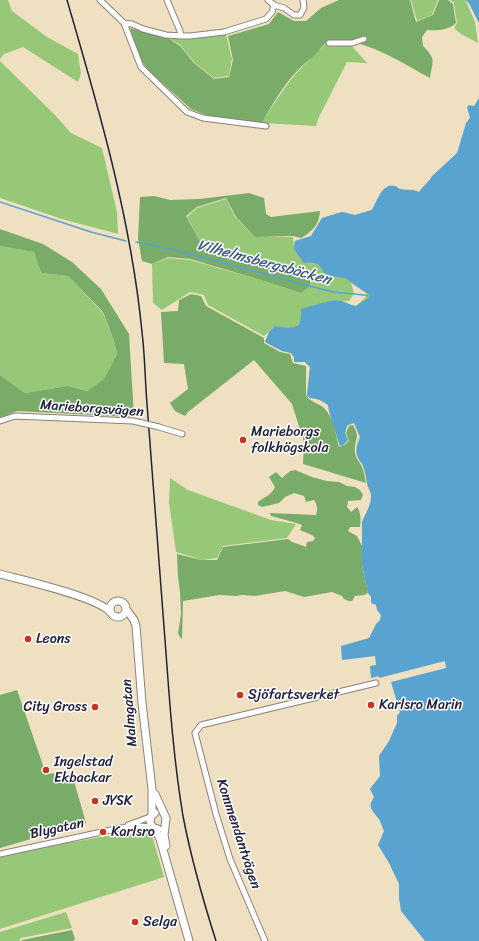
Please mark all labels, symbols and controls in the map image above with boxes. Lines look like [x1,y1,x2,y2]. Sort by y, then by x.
water label: Vilhelmsbergsbäcken [195,236,333,290]
street label: Marieborgsvägen [40,397,144,421]
place label: Marieborgs folkhögskola [251,424,329,456]
marker: Marieborgs folkhögskola [238,435,248,445]
place label: Leons [36,631,71,647]
marker: Leons [23,634,33,644]
street label: Malmgatan [119,678,141,748]
place label: Sjöfartsverket [248,687,339,703]
marker: Sjöfartsverket [235,690,245,700]
place label: Karlsro Marin [379,697,462,713]
place label: City Gross [24,699,87,715]
marker: Karlsro Marin [366,700,376,710]
marker: City Gross [90,702,100,712]
place label: Ingelstad Ekbackar [54,754,112,786]
marker: Ingelstad Ekbackar [41,765,51,775]
street label: Kommendantvägen [212,777,264,891]
place label: JYSK [103,793,132,809]
marker: JYSK [90,796,100,806]
street label: Blygatan [28,815,86,843]
place label: Karlsro [111,824,155,840]
marker: Karlsro [98,827,108,837]
place label: Selga [143,914,177,930]
marker: Selga [130,917,140,927]

